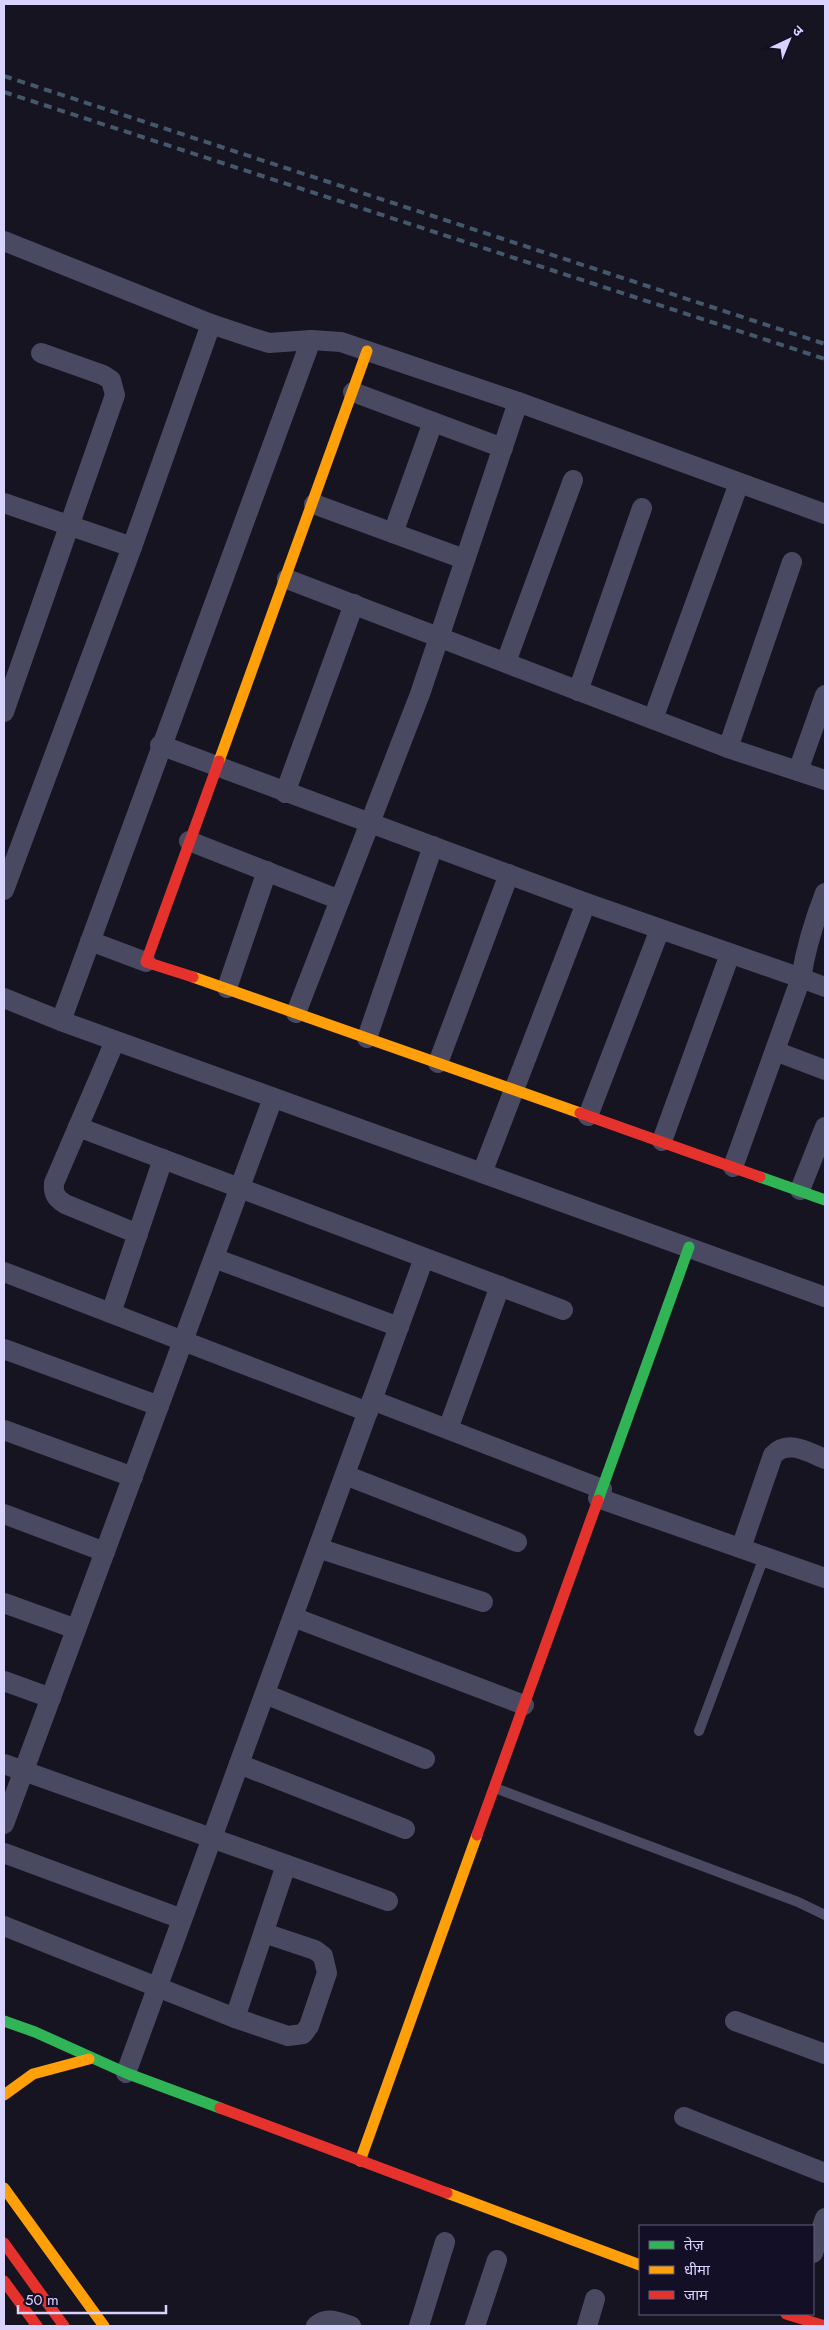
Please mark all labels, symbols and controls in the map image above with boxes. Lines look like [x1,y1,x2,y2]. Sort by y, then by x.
north arrow [764,15,814,65]
text: उ [788,21,809,41]
legend [639,2225,814,2315]
text: तेज़ [684,2234,705,2256]
text: धीमा [684,2259,711,2281]
scale bar [18,2282,165,2314]
text: जाम [684,2284,709,2306]
text: 50 m [25,2289,59,2311]

